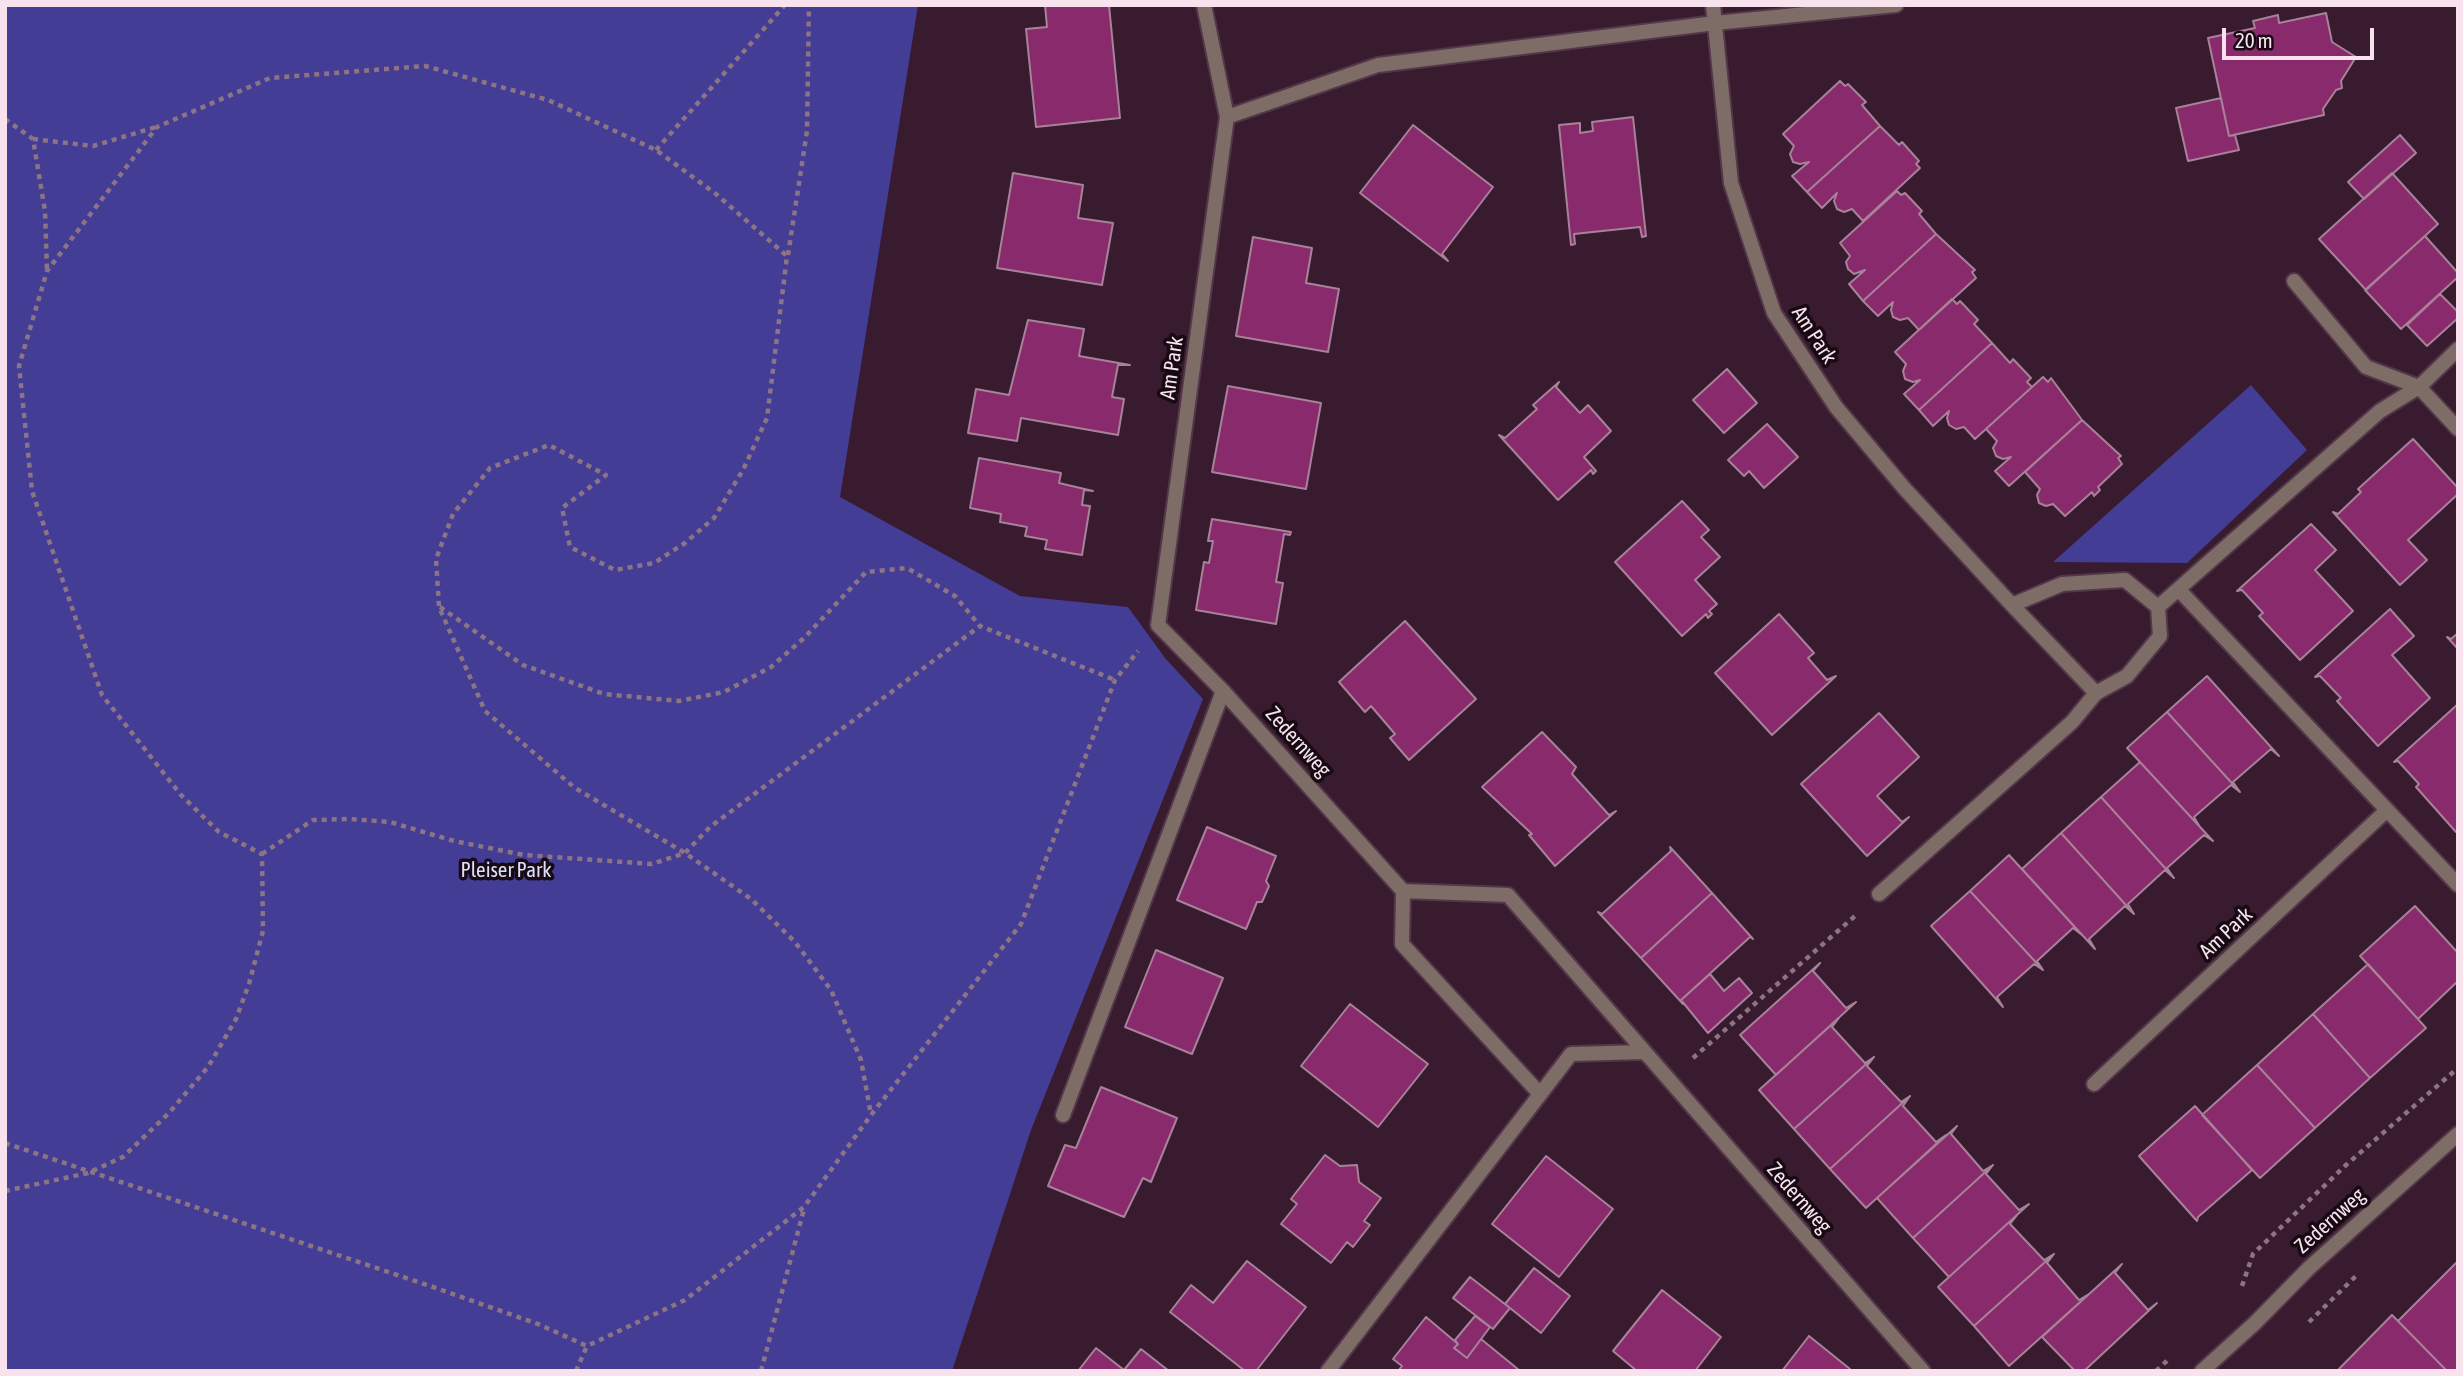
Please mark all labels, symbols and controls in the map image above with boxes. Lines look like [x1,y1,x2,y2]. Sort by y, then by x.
scale bar [2225,14,2377,58]
text: 20 m [2235,28,2273,52]
street label: Am Park [1786,302,1842,368]
street label: Am Park [1155,335,1189,401]
street label: Zedernweg [1260,702,1336,782]
park label: Pleiser Park [460,857,552,883]
street label: Am Park [2194,902,2258,964]
street label: Zedernweg [1761,1157,1837,1239]
street label: Zedernweg [2290,1183,2370,1259]

